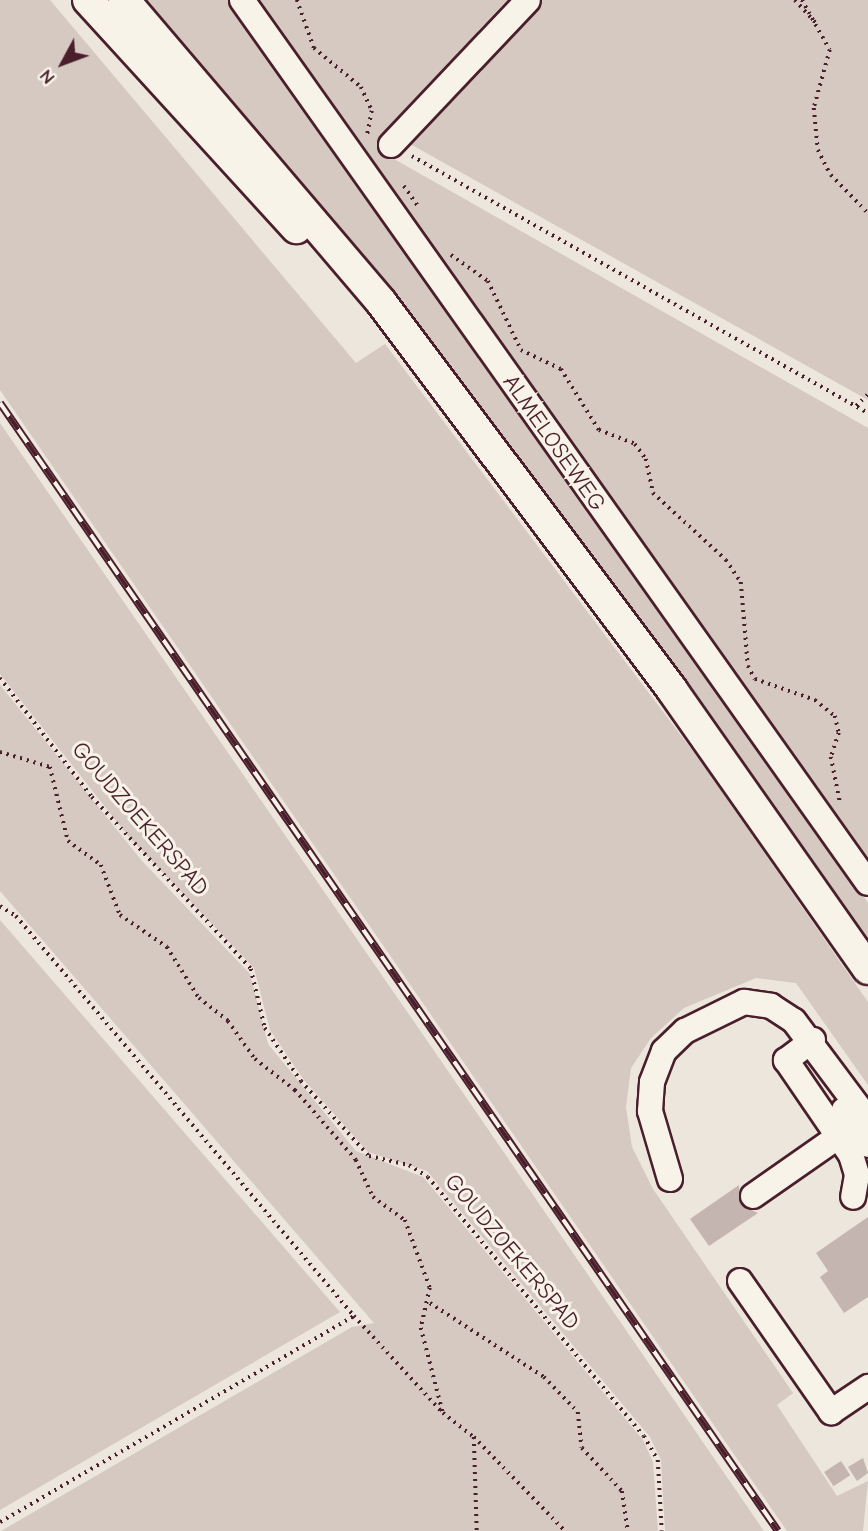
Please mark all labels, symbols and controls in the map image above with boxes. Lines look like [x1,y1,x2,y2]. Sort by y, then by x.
north arrow [28,28,98,98]
text: N [35,65,60,89]
street label: ALMELOSEWEG [497,369,611,517]
street label: GOUDZOEKERSPAD [66,736,214,902]
street label: GOUDZOEKERSPAD [439,1168,585,1336]

